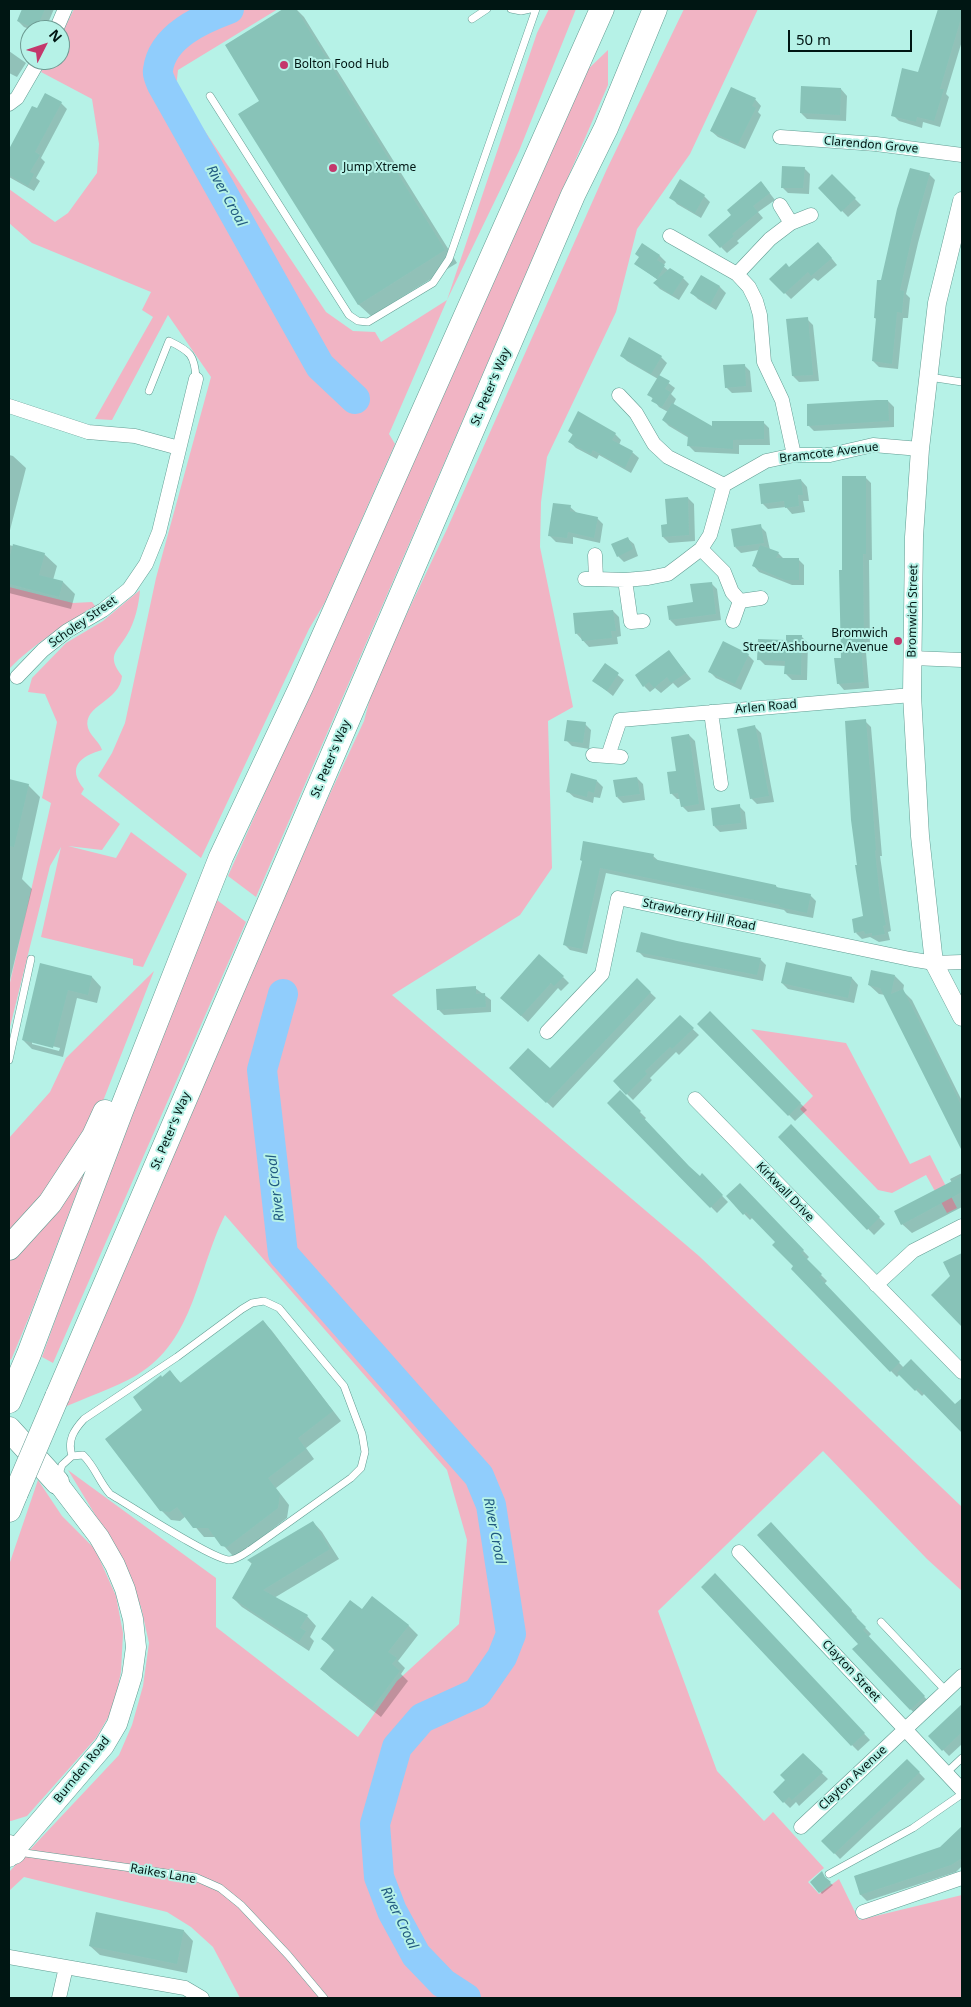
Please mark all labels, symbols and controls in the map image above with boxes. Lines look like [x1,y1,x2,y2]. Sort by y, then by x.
north arrow [20,20,70,70]
scale bar [791,20,915,52]
text: N [45,25,67,46]
text: 50 m [796,29,831,49]
place label: Bolton Food Hub [294,58,389,72]
marker: Bolton Food Hub [278,59,290,71]
street label: Clarendon Grove [823,134,919,156]
place label: Jump Xtreme [343,161,416,175]
water label: River Croal [202,162,250,230]
marker: Jump Xtreme [327,162,339,174]
street label: St. Peter's Way [468,346,514,428]
street label: Bramcote Avenue [779,440,879,466]
street label: Bromwich Street [905,564,921,658]
street label: Scholey Street [46,593,120,651]
place label: Bromwich Street/Ashbourne Avenue [743,627,888,655]
marker: Bromwich Street/Ashbourne Avenue [892,635,904,647]
street label: Arlen Road [735,697,797,717]
street label: St. Peter's Way [308,718,354,800]
street label: Strawberry Hill Road [641,896,757,934]
street label: St. Peter's Way [148,1090,194,1172]
water label: River Croal [264,1154,288,1222]
street label: Kirkwall Drive [753,1159,817,1225]
water label: River Croal [479,1496,509,1566]
street label: Clayton Street [819,1637,883,1705]
street label: Burnden Road [51,1734,113,1806]
street label: Clayton Avenue [816,1743,890,1813]
street label: Raikes Lane [129,1861,197,1887]
water label: River Croal [377,1884,421,1952]

